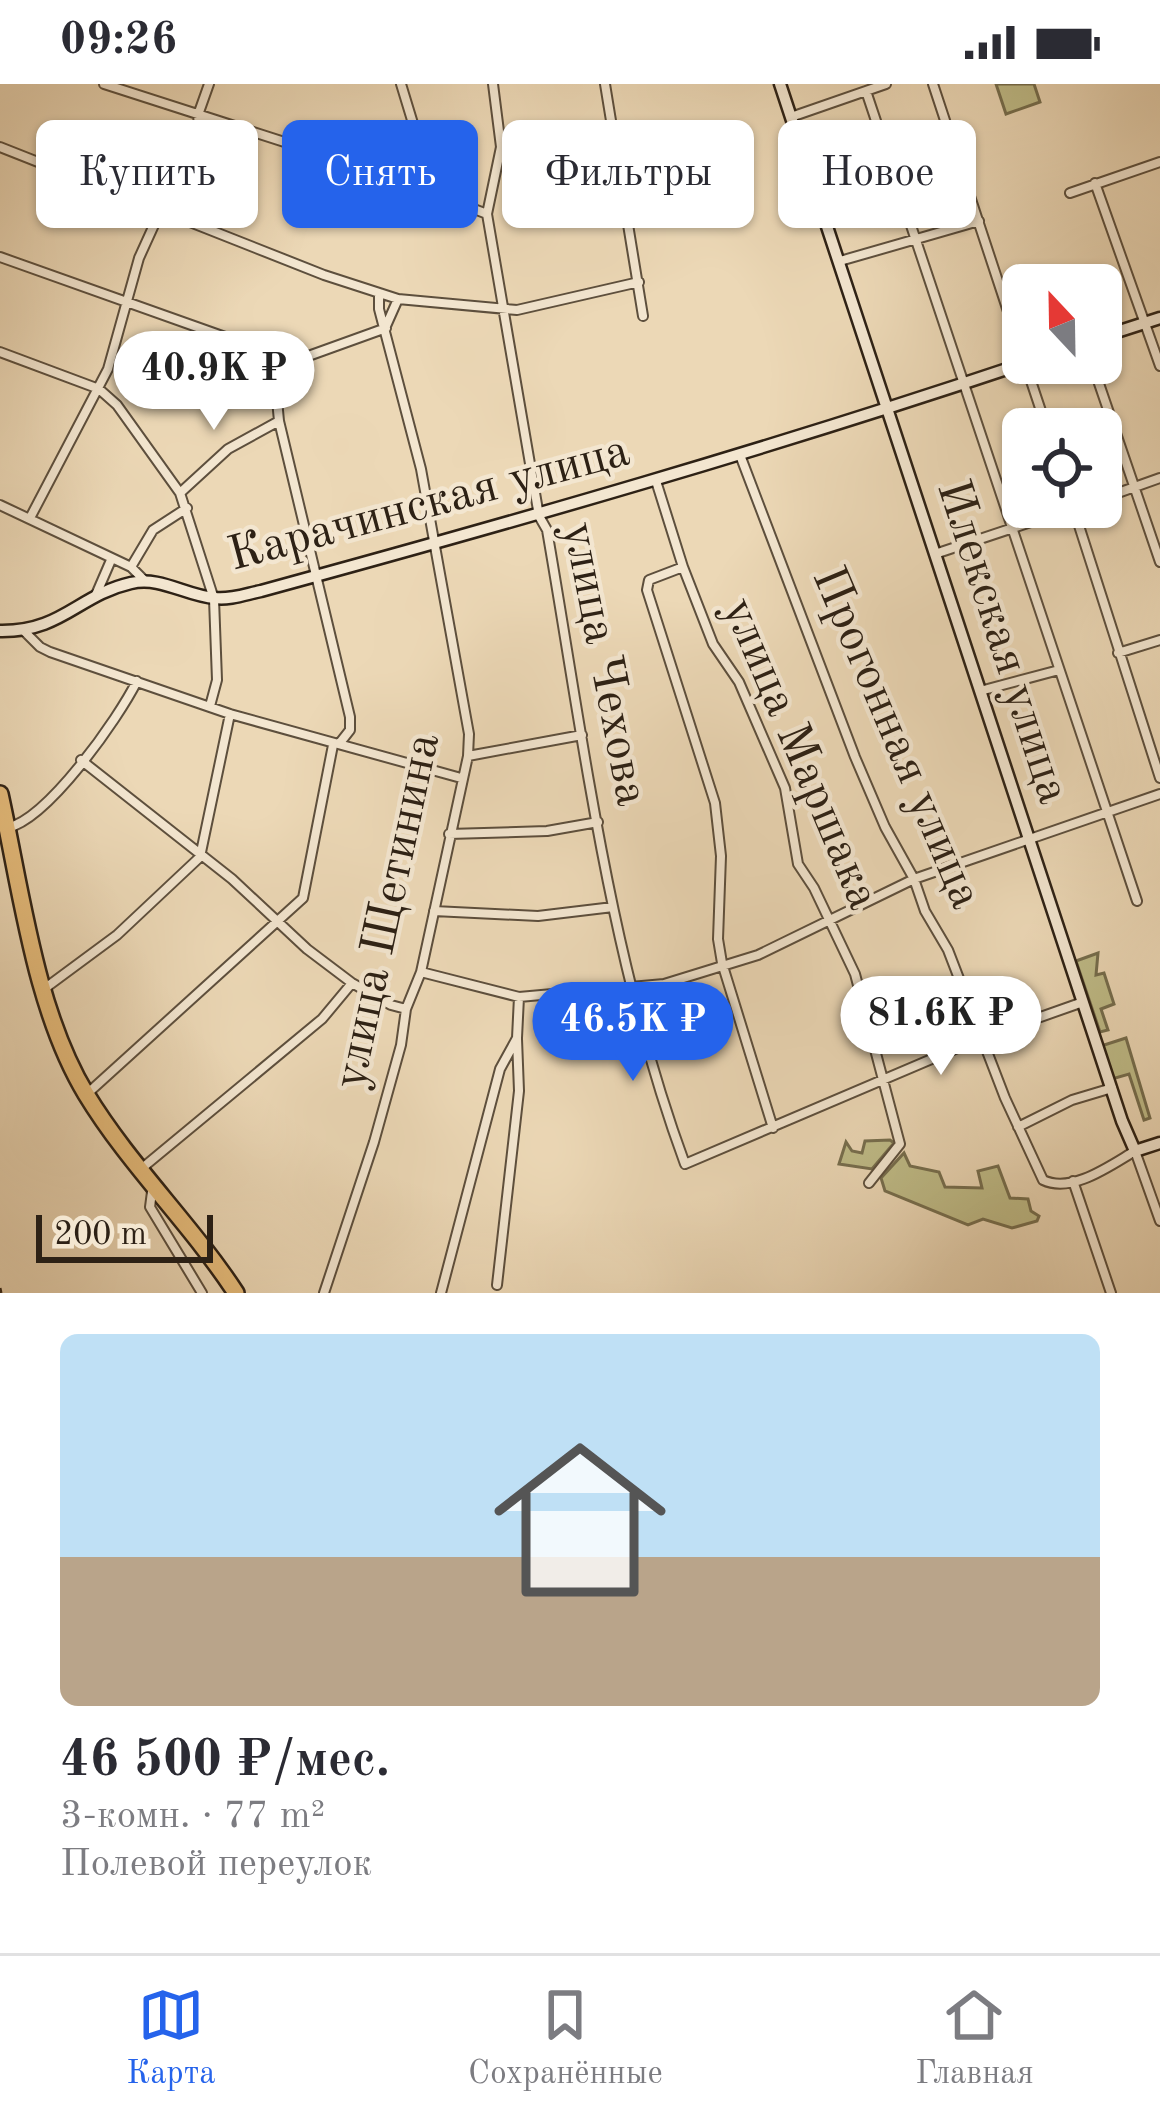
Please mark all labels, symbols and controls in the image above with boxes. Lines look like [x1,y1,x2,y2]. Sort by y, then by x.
text: 09:26 [60,19,177,64]
chip: Купить [36,120,258,228]
chip: Снять [282,120,478,228]
chip: Фильтры [502,120,754,228]
chip: Новое [778,120,976,228]
north arrow [1002,264,1122,384]
map controls [1002,264,1122,528]
pin: 40.9K ₽ [103,331,325,433]
text: 40.9K ₽ [140,350,288,389]
button: locate [1002,408,1122,528]
street label: Карачинская улица [223,427,635,581]
street label: Илекская улица [927,474,1077,810]
street label: улица Чехова [553,518,655,810]
street label: Прогонная улица [802,560,990,916]
street label: улица Маршака [713,591,887,917]
street label: улица Щетинина [327,729,449,1093]
pin: 81.6K ₽ [830,976,1052,1078]
pin: 46.5K ₽ [522,982,744,1084]
text: 81.6K ₽ [867,995,1015,1034]
text: 46.5K ₽ [559,1001,707,1040]
scale bar [36,1209,213,1262]
text: 200 m [54,1219,147,1252]
icon: home [472,1412,688,1628]
text: 46 500 ₽/мес. [60,1736,390,1787]
text: 3-комн. · 77 m² [60,1797,325,1836]
text: Полевой переулок [60,1845,372,1884]
tab: Карта [126,1982,216,2095]
tab: Сохранённые [468,1982,663,2095]
tab: Главная [915,1982,1034,2095]

